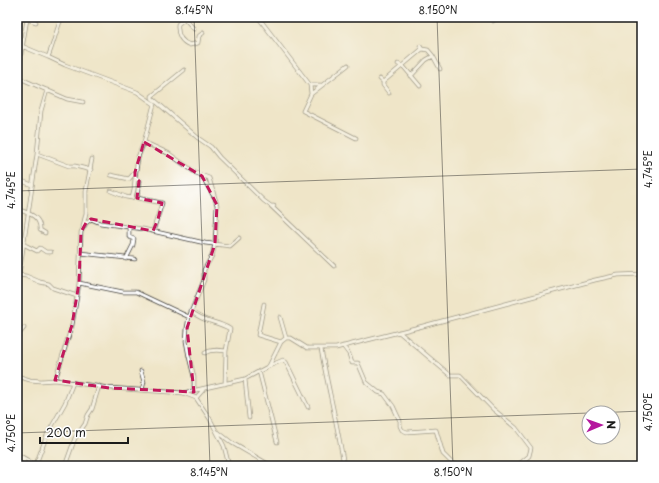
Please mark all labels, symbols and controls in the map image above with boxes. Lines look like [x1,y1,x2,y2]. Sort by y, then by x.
text: 8.145°N [175,2,213,17]
text: 8.150°N [418,2,458,17]
text: 4.745°E [640,150,655,188]
text: 4.745°E [3,171,18,209]
text: 4.750°E [640,393,655,431]
north arrow [581,405,621,445]
text: 4.750°E [3,414,18,452]
scale bar [40,419,128,445]
text: N [603,420,620,430]
text: 200 m [46,423,86,441]
text: 8.145°N [190,464,228,479]
text: 8.150°N [433,464,473,479]

